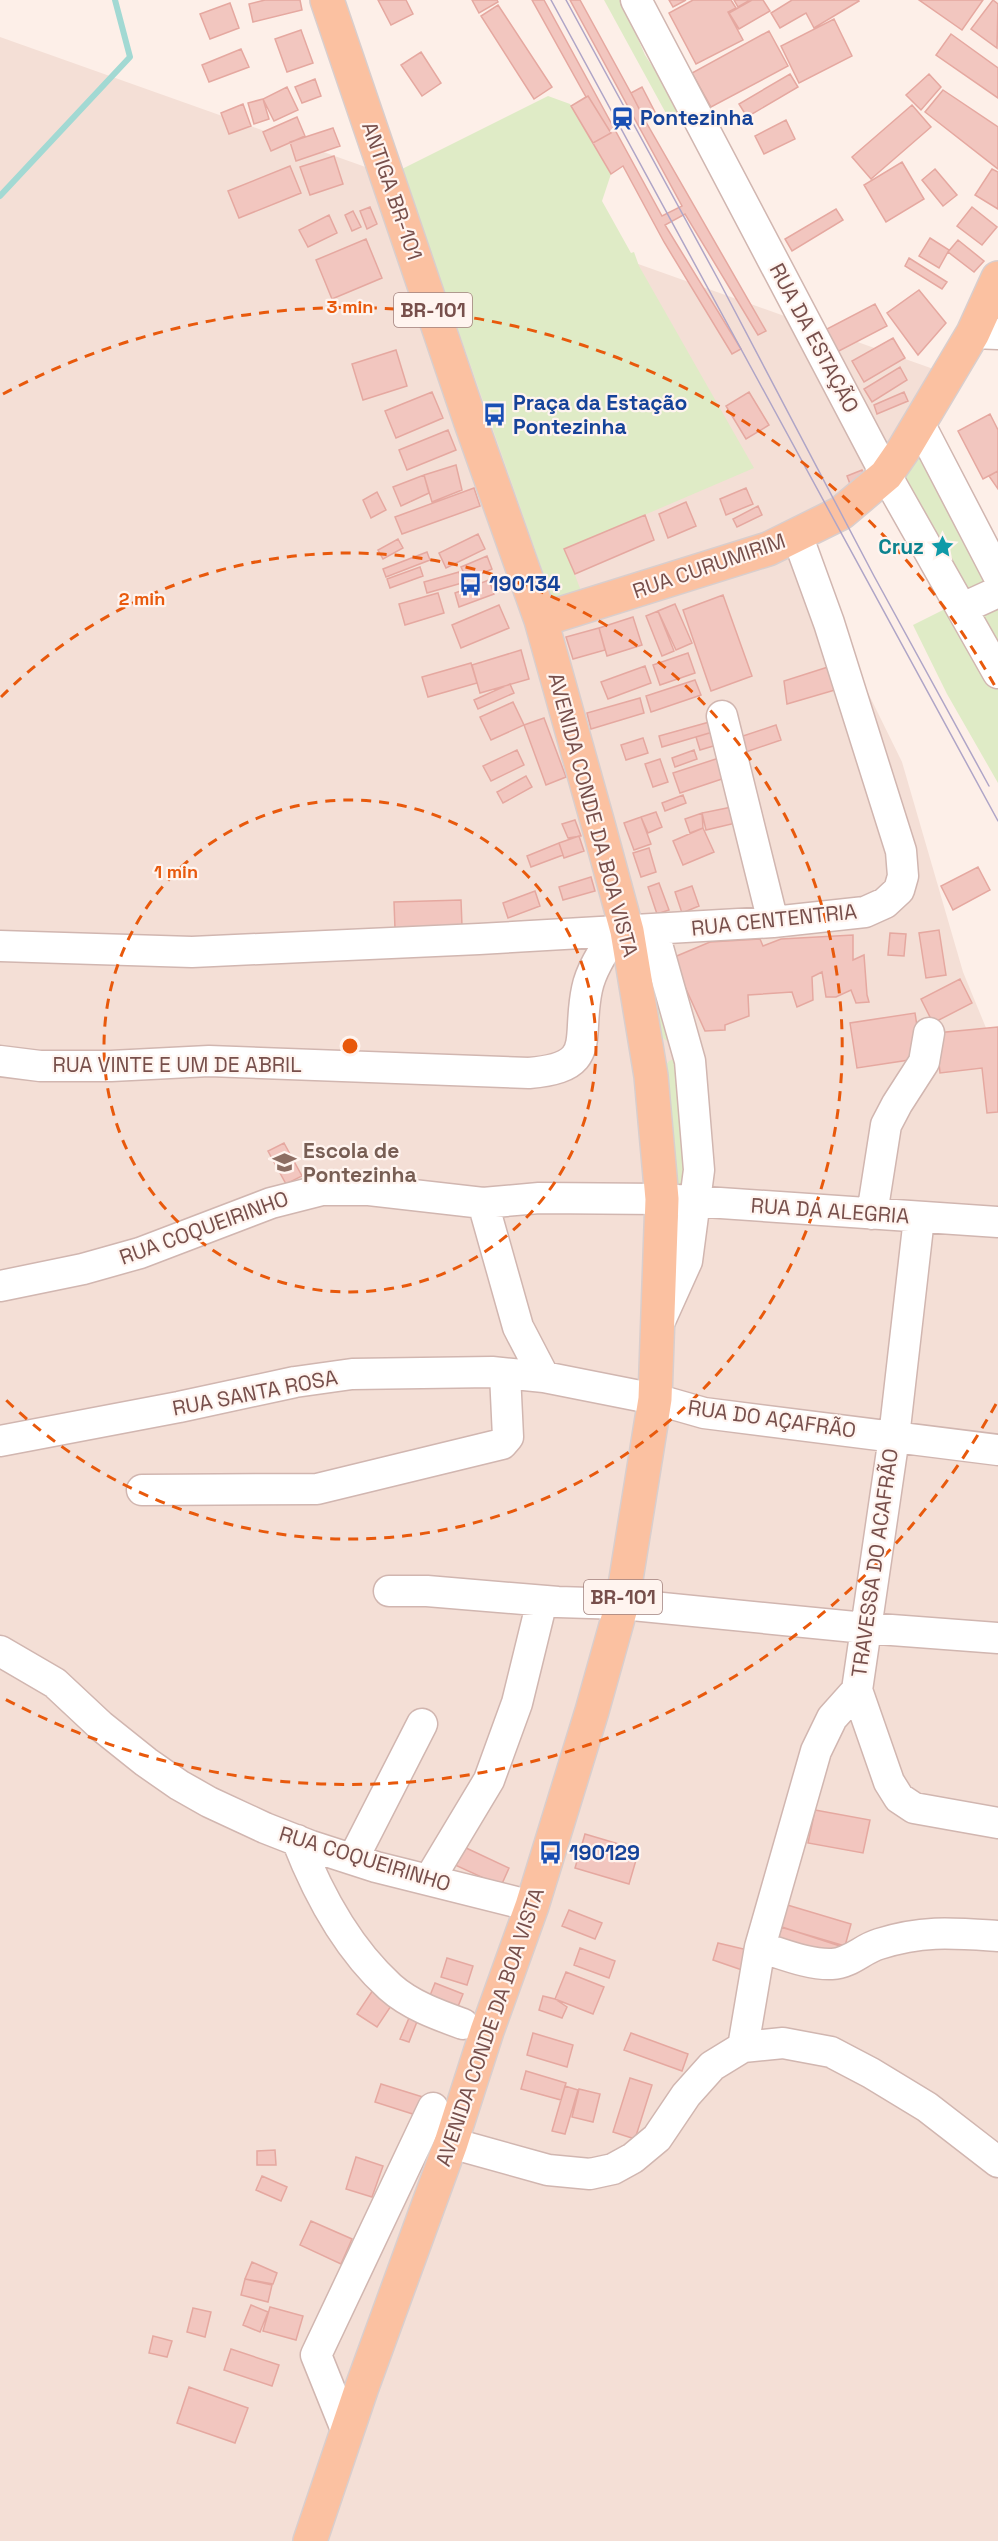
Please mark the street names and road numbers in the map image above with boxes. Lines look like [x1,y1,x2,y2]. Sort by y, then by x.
street label: ANTIGA BR-101 [356,118,429,264]
street label: RUA DA ESTAÇÃO [764,258,865,417]
road number: BR-101 [394,293,472,327]
street label: RUA CURUMIRIM [629,527,789,604]
street label: AVENIDA CONDE DA BOA VISTA [543,670,644,960]
street label: RUA CENTENTRIA [690,897,858,942]
street label: RUA VINTE E UM DE ABRIL [52,1051,302,1078]
street label: RUA COQUEIRINHO [116,1184,292,1271]
street label: RUA DA ALEGRIA [750,1191,910,1230]
street label: RUA SANTA ROSA [170,1363,340,1422]
street label: RUA DO AÇAFRÃO [686,1393,858,1444]
street label: TRAVESSA DO ACAFRÃO [845,1447,904,1679]
road number: BR-101 [584,1580,662,1614]
street label: RUA COQUEIRINHO [276,1820,454,1897]
street label: AVENIDA CONDE DA BOA VISTA [429,1884,550,2170]

